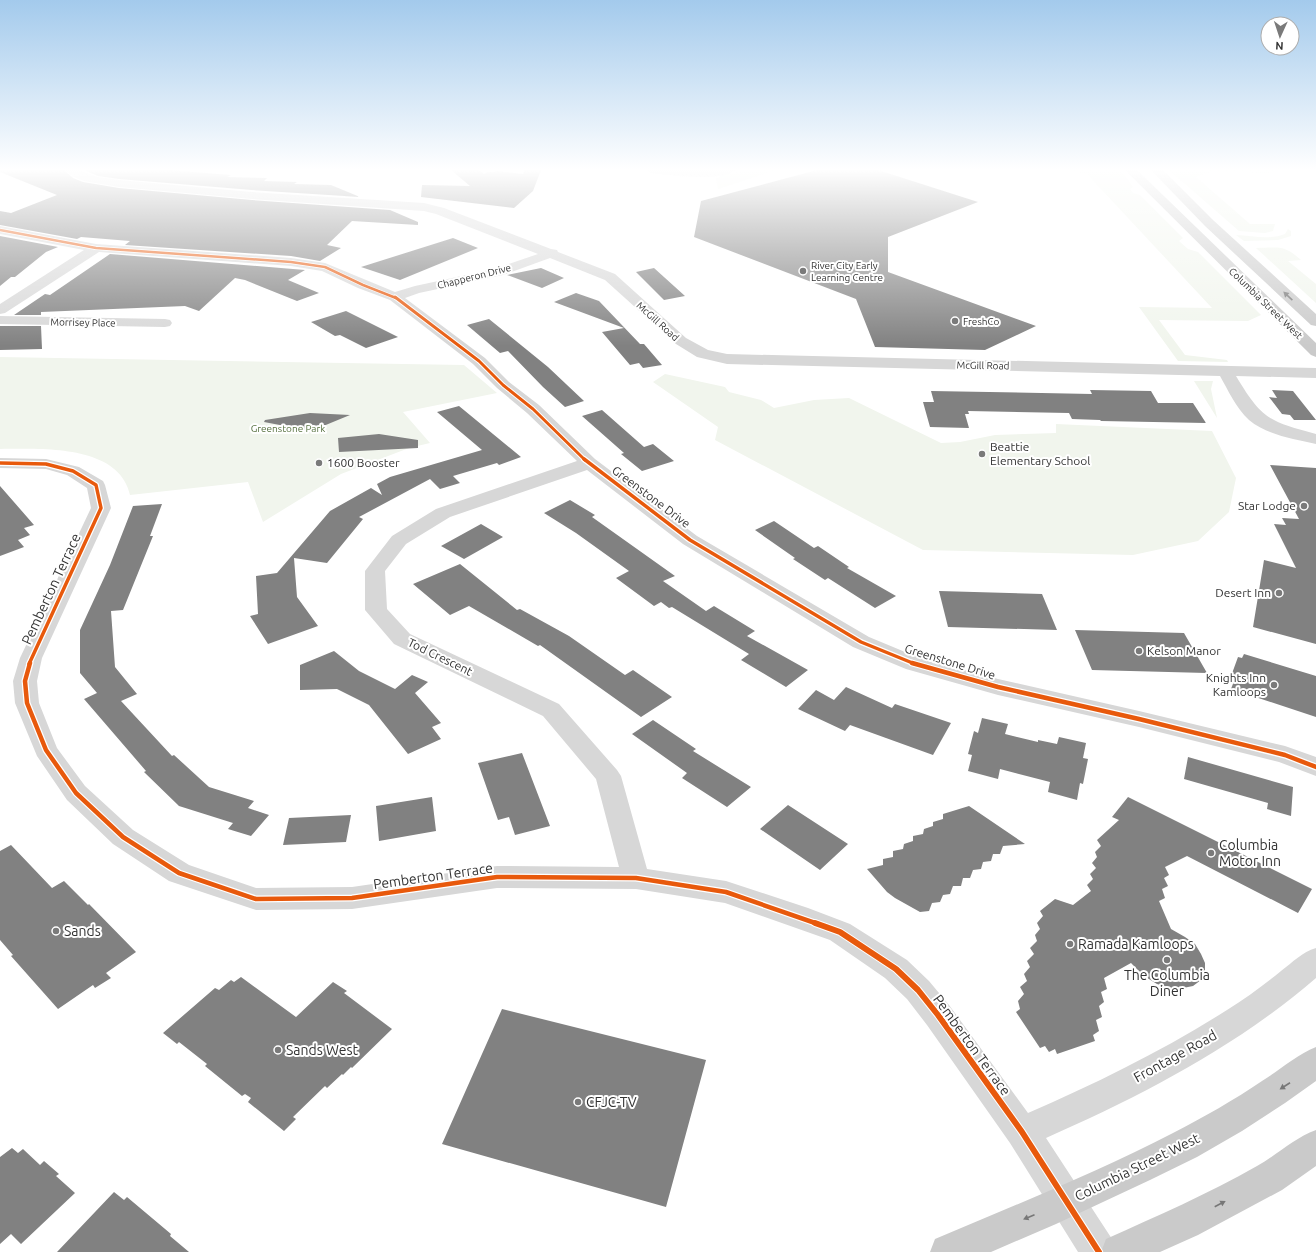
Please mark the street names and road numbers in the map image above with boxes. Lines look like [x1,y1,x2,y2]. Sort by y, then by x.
street label: Chapperon Drive [436,262,512,291]
street label: Columbia Street West [1227,265,1305,341]
street label: McGill Road [634,300,681,343]
street label: Morrisey Place [50,316,116,329]
street label: McGill Road [956,360,1010,371]
street label: Greenstone Drive [610,463,693,530]
street label: Pemberton Terrace [18,531,84,647]
street label: Tod Crescent [406,635,475,678]
street label: Greenstone Drive [903,642,997,681]
street label: Pemberton Terrace [372,860,494,892]
street label: Pemberton Terrace [930,991,1014,1099]
street label: Frontage Road [1131,1027,1219,1085]
street label: Columbia Street West [1072,1130,1202,1204]

